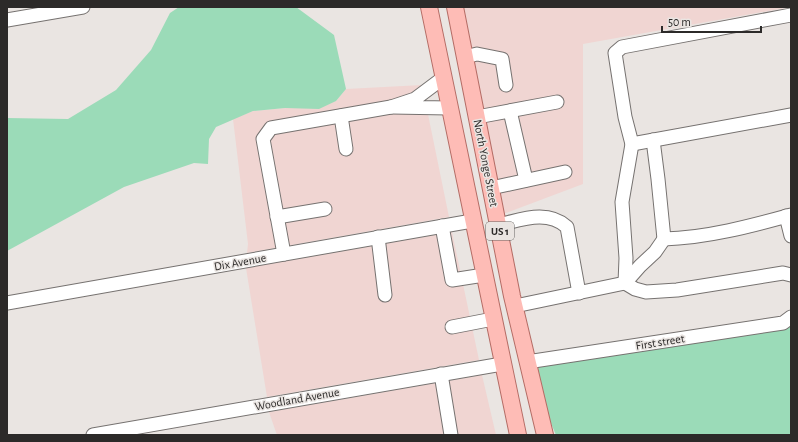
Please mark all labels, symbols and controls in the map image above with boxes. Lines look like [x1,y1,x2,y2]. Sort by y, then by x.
scale bar [662,8,761,34]
text: 50 m [668,16,691,28]
street label: North Yonge Street [472,118,500,208]
road number: US 1 [486,222,514,240]
street label: Dix Avenue [213,252,267,272]
street label: First street [635,332,685,352]
street label: Woodland Avenue [254,386,340,412]

